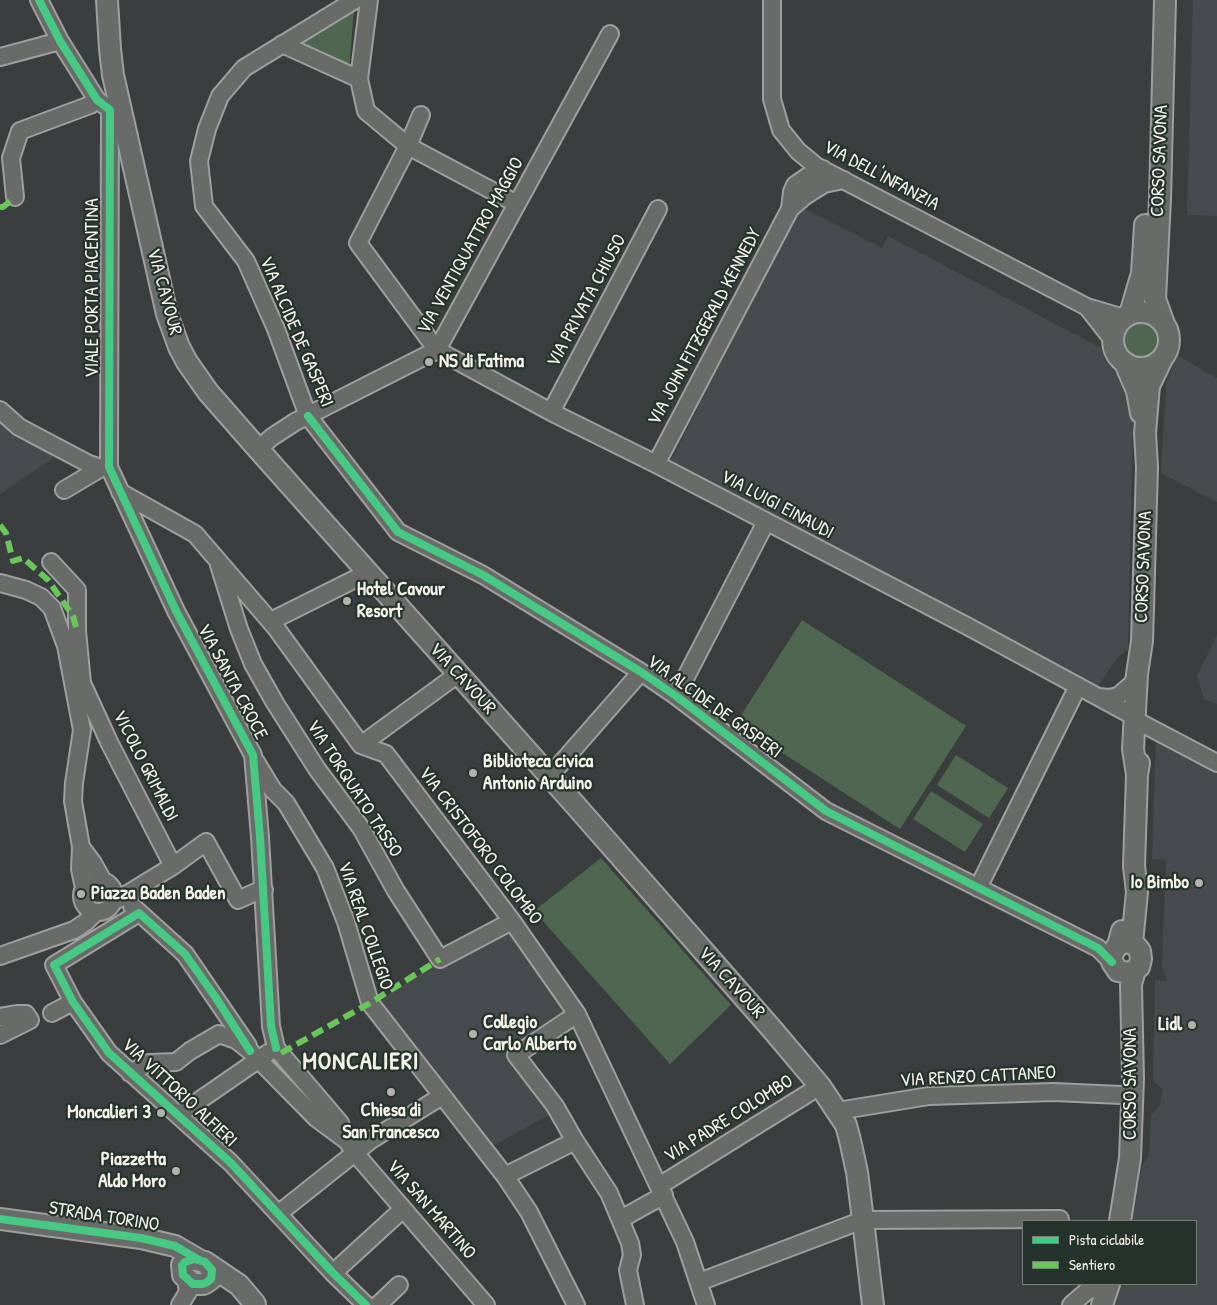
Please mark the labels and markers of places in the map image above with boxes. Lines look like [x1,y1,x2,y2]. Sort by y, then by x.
place label: NS di Fatima [439,351,524,373]
marker: NS di Fatima [423,356,435,368]
place label: Hotel Cavour Resort [357,579,445,623]
marker: Hotel Cavour Resort [341,595,353,607]
place label: Biblioteca civica Antonio Arduino [483,751,593,795]
marker: Biblioteca civica Antonio Arduino [467,767,479,779]
place label: Io Bimbo [1130,872,1189,894]
marker: Io Bimbo [1193,877,1205,889]
place label: Piazza Baden Baden [91,883,226,905]
marker: Piazza Baden Baden [75,888,87,900]
place label: Collegio Carlo Alberto [483,1012,576,1056]
place label: Lidl [1158,1014,1182,1036]
marker: Lidl [1186,1019,1198,1031]
marker: Collegio Carlo Alberto [467,1028,479,1040]
marker: Chiesa di San Francesco [385,1086,397,1098]
place label: Chiesa di San Francesco [343,1100,439,1144]
place label: Moncalieri 3 [67,1102,151,1124]
marker: Moncalieri 3 [155,1107,167,1119]
place label: Piazzetta Aldo Moro [98,1149,166,1193]
marker: Piazzetta Aldo Moro [170,1165,182,1177]

